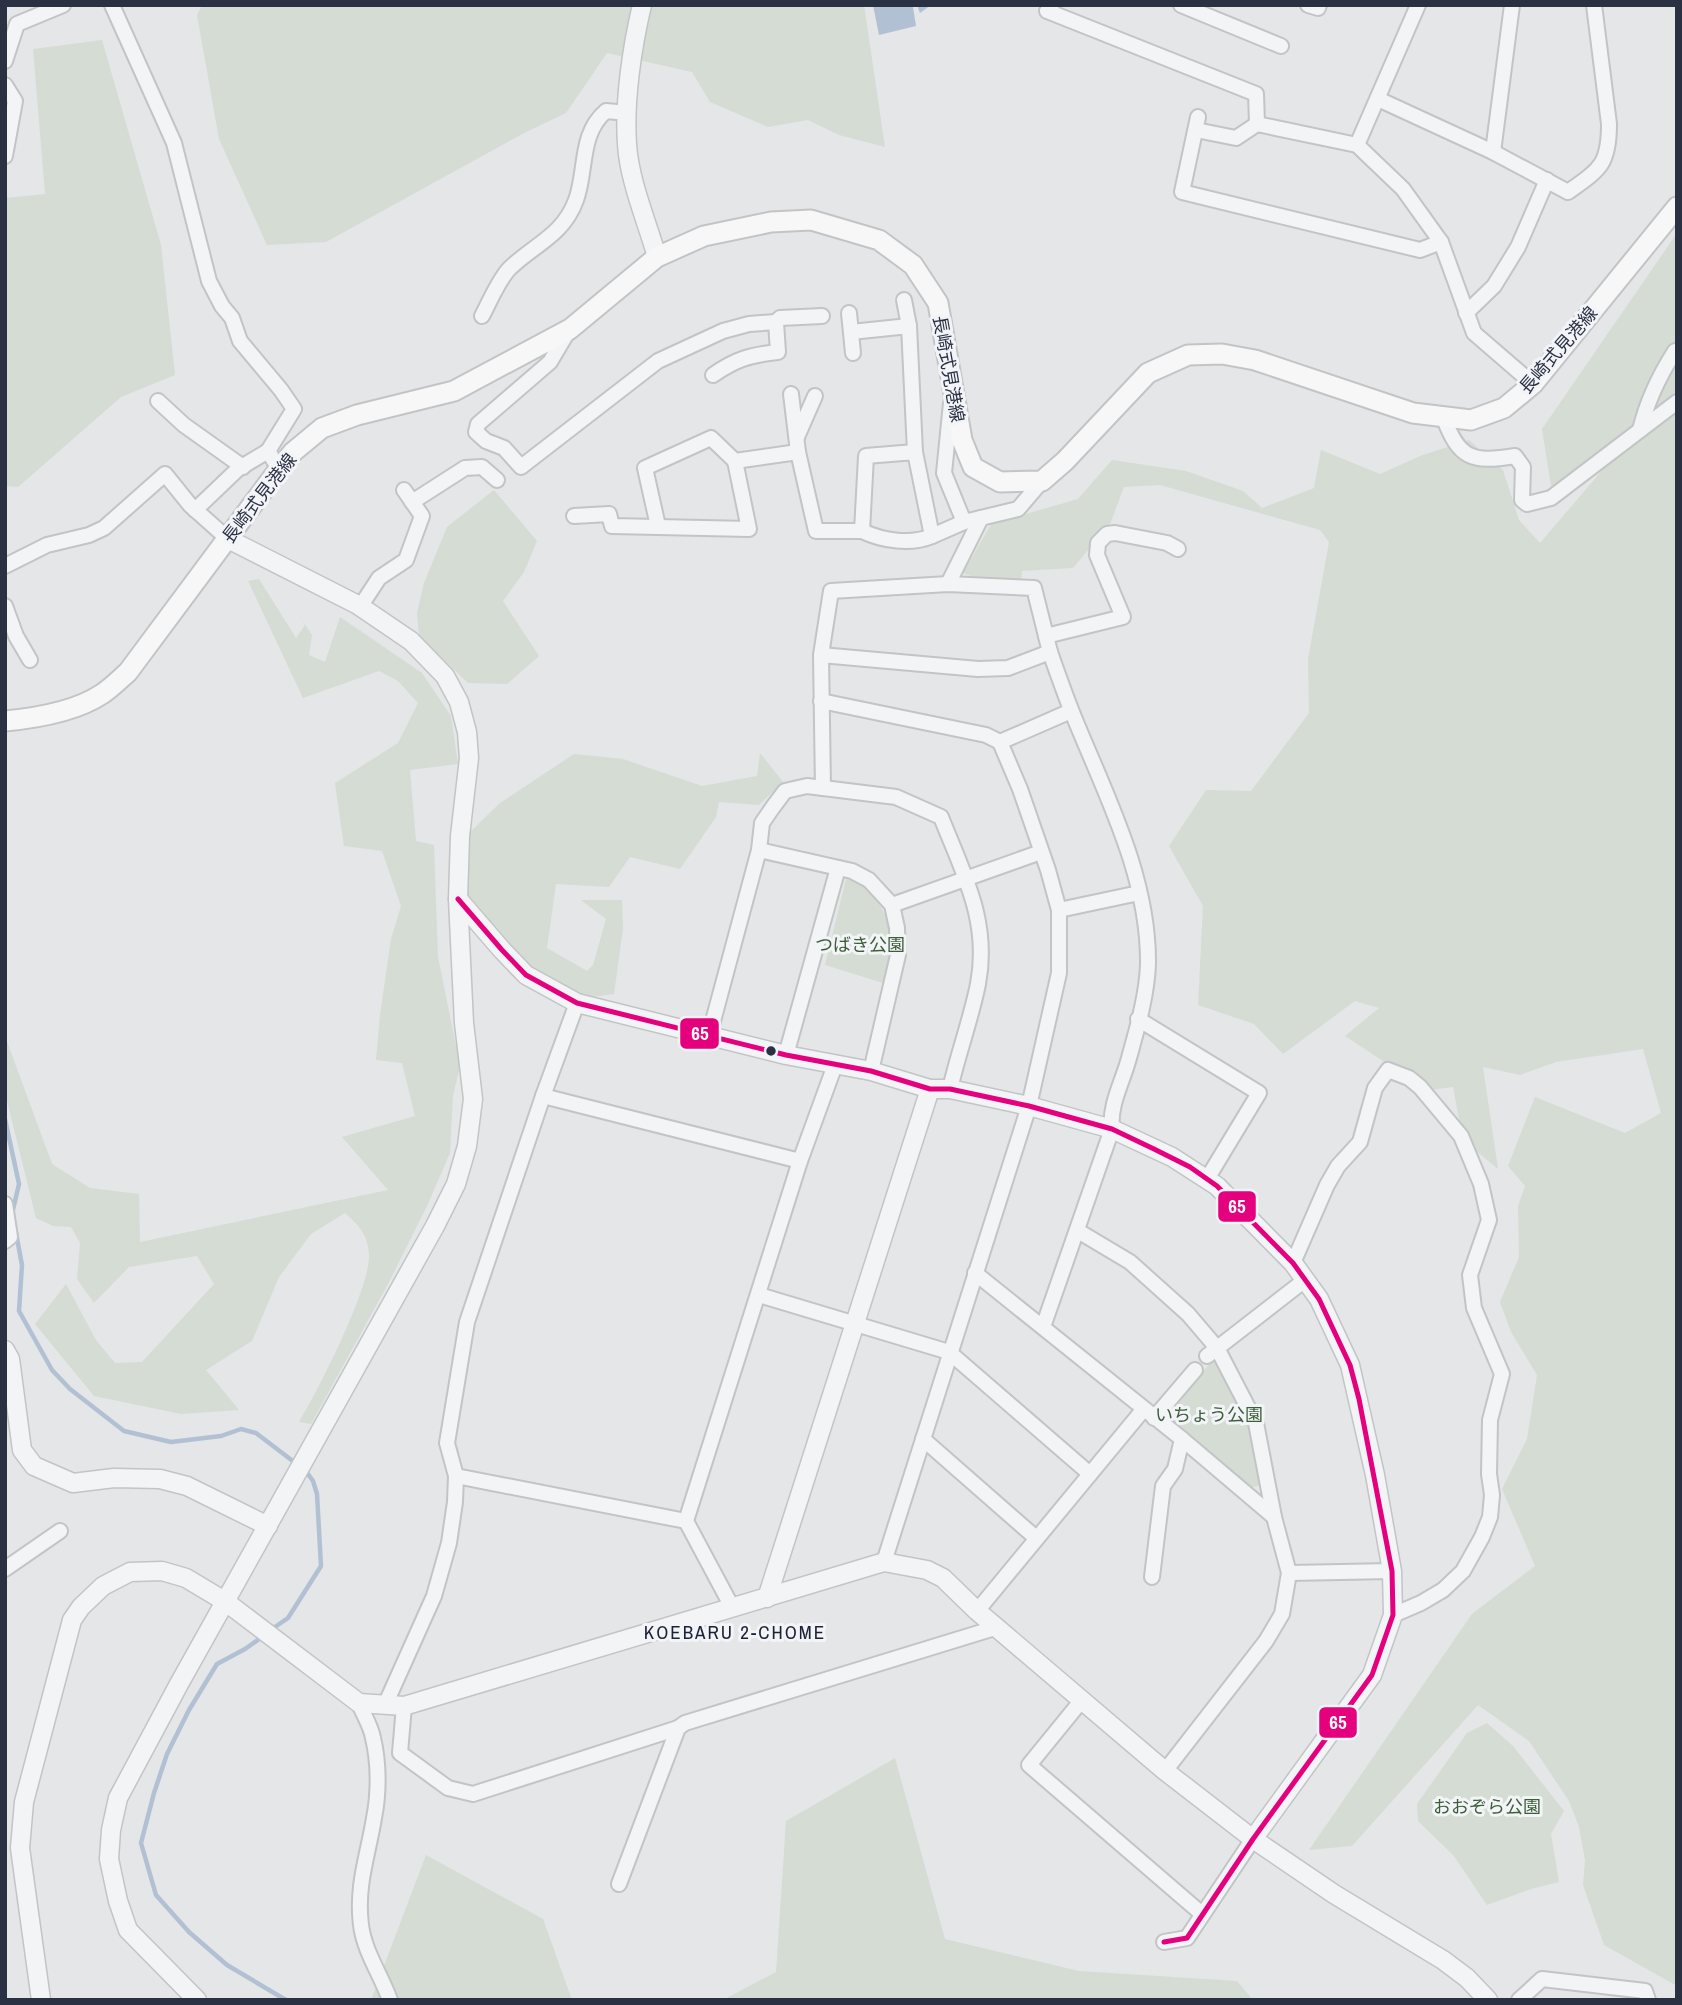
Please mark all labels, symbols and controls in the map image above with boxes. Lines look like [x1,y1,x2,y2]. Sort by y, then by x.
street label: 長崎式見港線 [1513,301,1603,399]
street label: 長崎式見港線 [927,314,971,424]
street label: 長崎式見港線 [216,448,302,548]
park label: つばき公園 [815,932,905,957]
line badge: 65 [679,1017,720,1050]
text: 65 [691,1020,709,1046]
unlabelled marker [764,1044,778,1058]
line badge: 65 [1217,1190,1257,1223]
text: 65 [1228,1193,1246,1219]
park label: いちょう公園 [1155,1402,1263,1427]
district label: KOEBARU 2-CHOME [644,1619,826,1645]
line badge: 65 [1318,1706,1358,1739]
text: 65 [1329,1709,1347,1735]
park label: おおぞら公園 [1433,1794,1541,1819]

